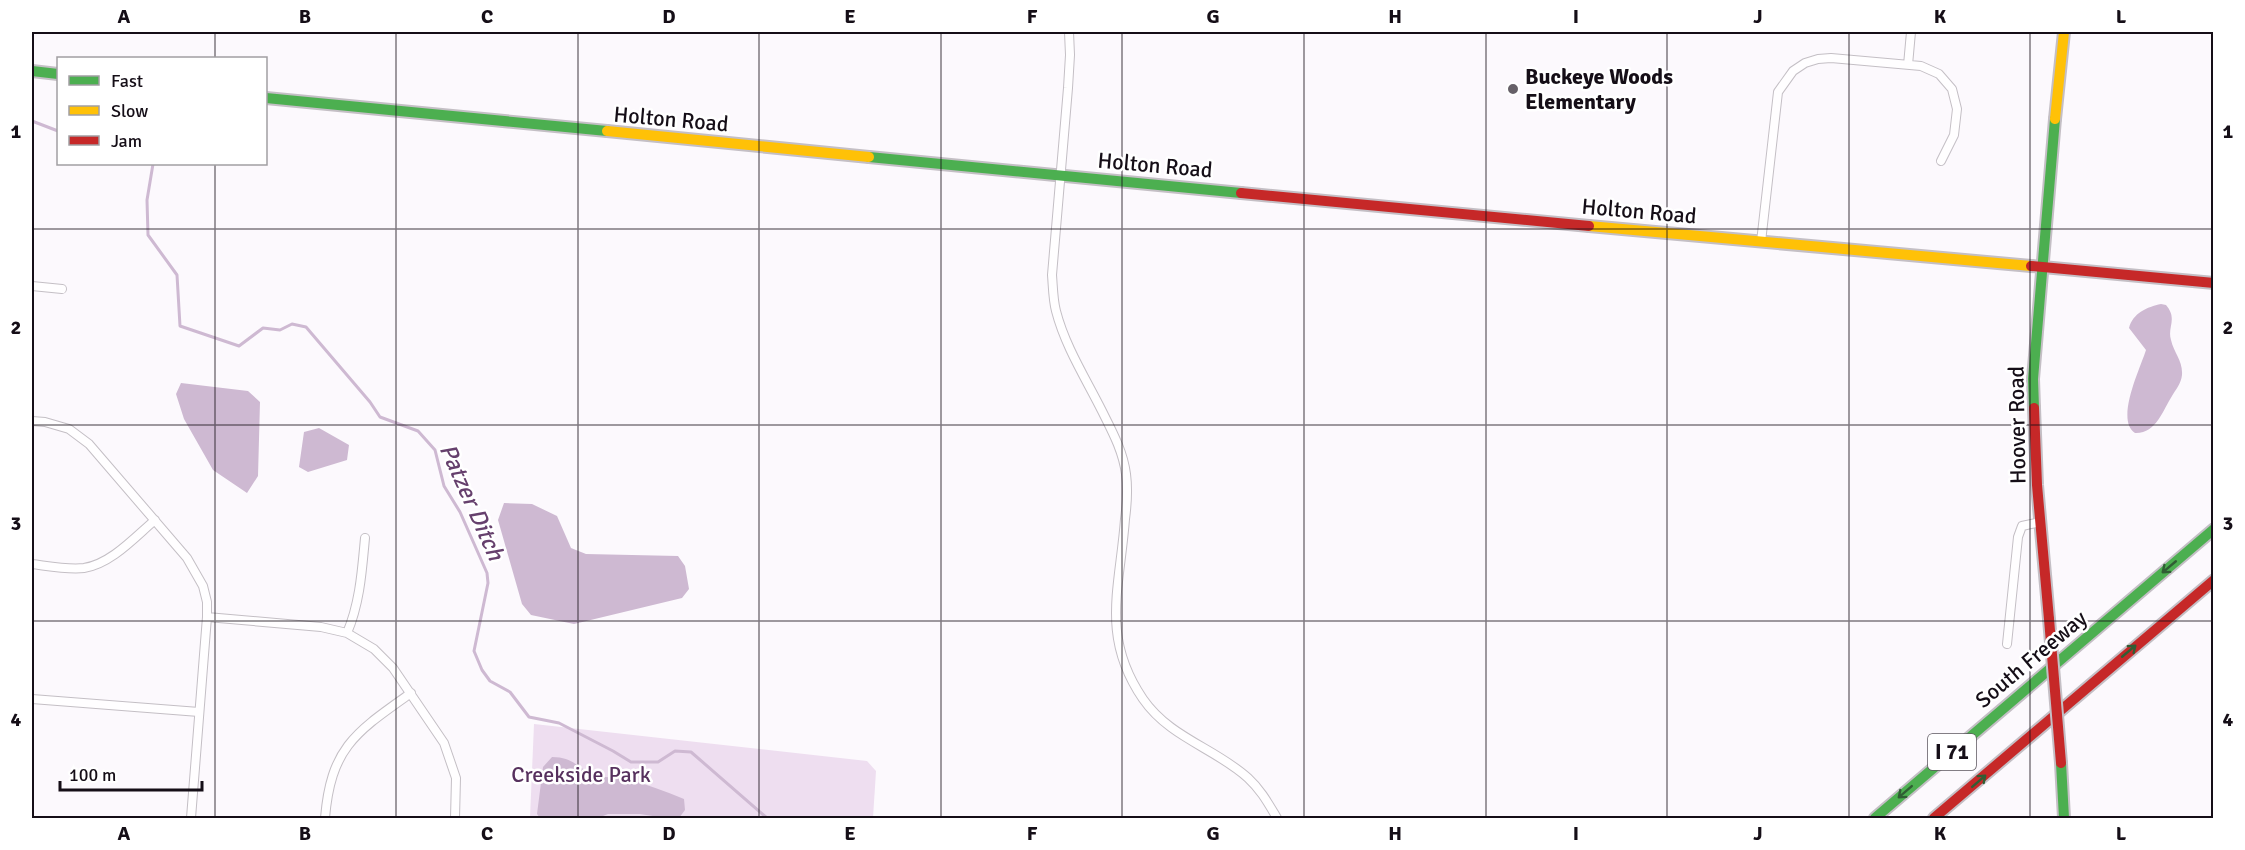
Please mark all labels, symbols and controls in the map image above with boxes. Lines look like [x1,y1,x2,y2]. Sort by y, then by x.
text: A [118,4,131,29]
text: B [299,4,311,29]
text: C [481,4,493,29]
text: D [662,4,676,29]
text: E [844,4,856,29]
text: F [1027,4,1038,29]
text: G [1206,4,1220,29]
text: H [1388,4,1402,29]
text: I [1573,4,1579,29]
text: J [1753,4,1763,29]
text: K [1934,4,1947,29]
text: L [2116,4,2127,29]
legend [57,57,267,165]
place label: Buckeye Woods Elementary [1525,63,1673,115]
text: Fast [111,70,143,92]
marker: Buckeye Woods Elementary [1506,82,1520,96]
text: Slow [111,100,148,122]
street label: Holton Road [612,101,730,137]
text: 1 [11,119,22,144]
text: 1 [2223,119,2234,144]
text: Jam [111,130,142,152]
street label: Holton Road [1096,147,1214,183]
street label: Holton Road [1580,193,1698,229]
text: 2 [11,315,21,340]
text: 2 [2223,315,2233,340]
street label: Hoover Road [2002,366,2032,484]
water label: Patzer Ditch [433,439,511,566]
text: 3 [11,511,21,536]
text: 3 [2223,511,2233,536]
one-way arrow [2162,560,2177,574]
street label: South Freeway [1970,604,2093,714]
one-way arrow [2121,644,2136,658]
text: 4 [11,707,22,732]
text: 4 [2223,707,2234,732]
road number: I 71 [1928,734,1976,770]
scale bar [60,754,202,792]
park label: Creekside Park [511,761,651,788]
text: 100 m [69,764,116,786]
one-way arrow [1971,774,1987,787]
one-way arrow [1897,786,1913,799]
text: A [118,821,131,846]
text: B [299,821,311,846]
text: C [481,821,493,846]
text: D [662,821,676,846]
text: E [844,821,856,846]
text: F [1027,821,1038,846]
text: G [1206,821,1220,846]
text: H [1388,821,1402,846]
text: I [1573,821,1579,846]
text: J [1753,821,1763,846]
text: K [1934,821,1947,846]
text: L [2116,821,2127,846]

